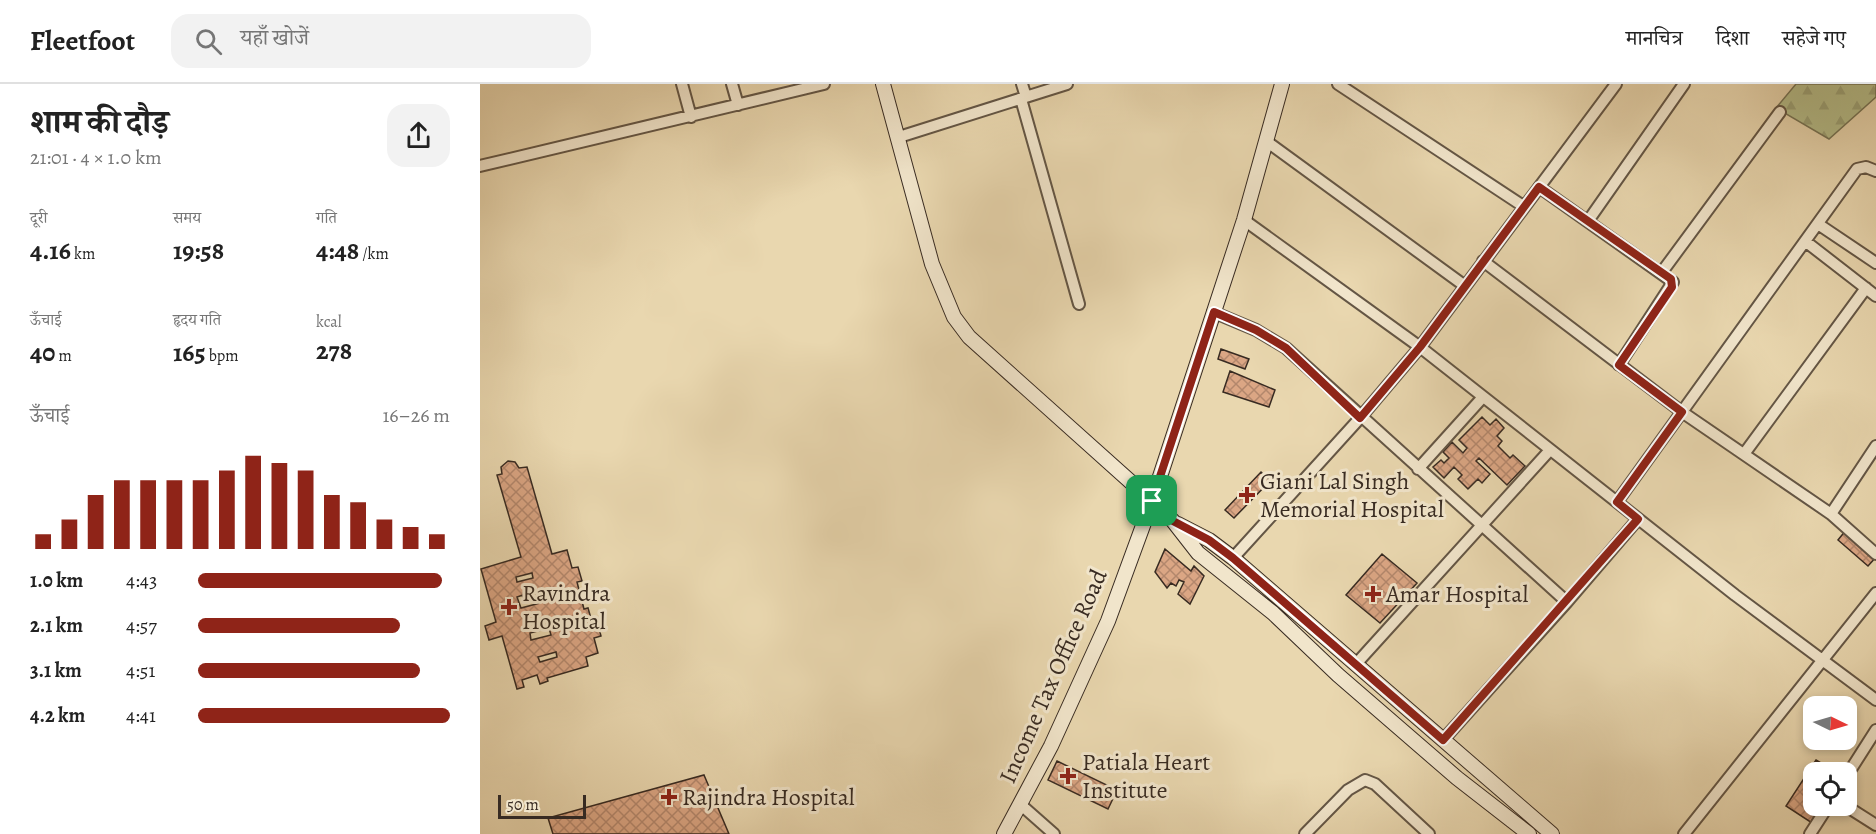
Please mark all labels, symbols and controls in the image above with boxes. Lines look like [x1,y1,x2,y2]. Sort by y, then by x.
search box [171,14,591,68]
text: Fleetfoot [30,22,135,60]
text: यहाँ खोजें [240,23,309,53]
text: मानचित्र [1626,24,1683,52]
text: दिशा [1716,24,1749,52]
text: सहेजे गए [1782,24,1846,52]
icon: search [192,25,225,58]
text: शाम की दौड़ [30,99,169,144]
button: share [387,104,450,167]
text: 21:01 · 4 × 1.0 km [30,144,162,171]
text: दूरी [30,207,47,229]
text: समय [173,207,201,229]
text: गति [316,207,337,229]
text: 4.16 [30,233,71,268]
text: 19:58 [173,233,224,268]
text: 4:48 [316,233,359,268]
text: km [71,243,95,265]
text: /km [359,243,389,265]
text: ऊँचाई [30,309,62,331]
text: हृदय गति [173,309,221,331]
text: kcal [316,311,342,333]
text: 278 [316,333,352,368]
text: 40 [30,335,55,370]
text: 165 [173,335,206,370]
text: m [55,345,72,367]
text: bpm [206,345,239,367]
text: ऊँचाई [30,402,69,429]
text: 16–26 m [382,402,450,429]
place label: Giani Lal Singh Memorial Hospital [1260,465,1444,525]
pin [1126,475,1177,526]
icon: arrive [1135,484,1168,517]
marker: Giani Lal Singh Memorial Hospital [1238,486,1256,504]
street label: Income Tax Office Road [991,564,1115,788]
text: 1.0 km [30,567,83,594]
text: 4:43 [126,567,157,594]
place label: Ravindra Hospital [522,577,611,637]
place label: Amar Hospital [1385,578,1528,610]
marker: Amar Hospital [1364,585,1382,603]
marker: Ravindra Hospital [500,598,518,616]
text: 2.1 km [30,612,83,639]
text: 4:57 [126,612,157,639]
text: 3.1 km [30,657,82,684]
text: 4:51 [126,657,155,684]
north arrow [1803,696,1857,750]
map controls [1803,696,1857,816]
text: 4.2 km [30,702,85,729]
text: 4:41 [126,702,156,729]
place label: Patiala Heart Institute [1082,746,1210,806]
button: locate [1803,762,1857,816]
marker: Patiala Heart Institute [1059,767,1077,785]
place label: Rajindra Hospital [682,781,855,813]
marker: Rajindra Hospital [660,788,678,806]
scale bar [498,792,586,820]
text: 50 m [507,794,539,816]

